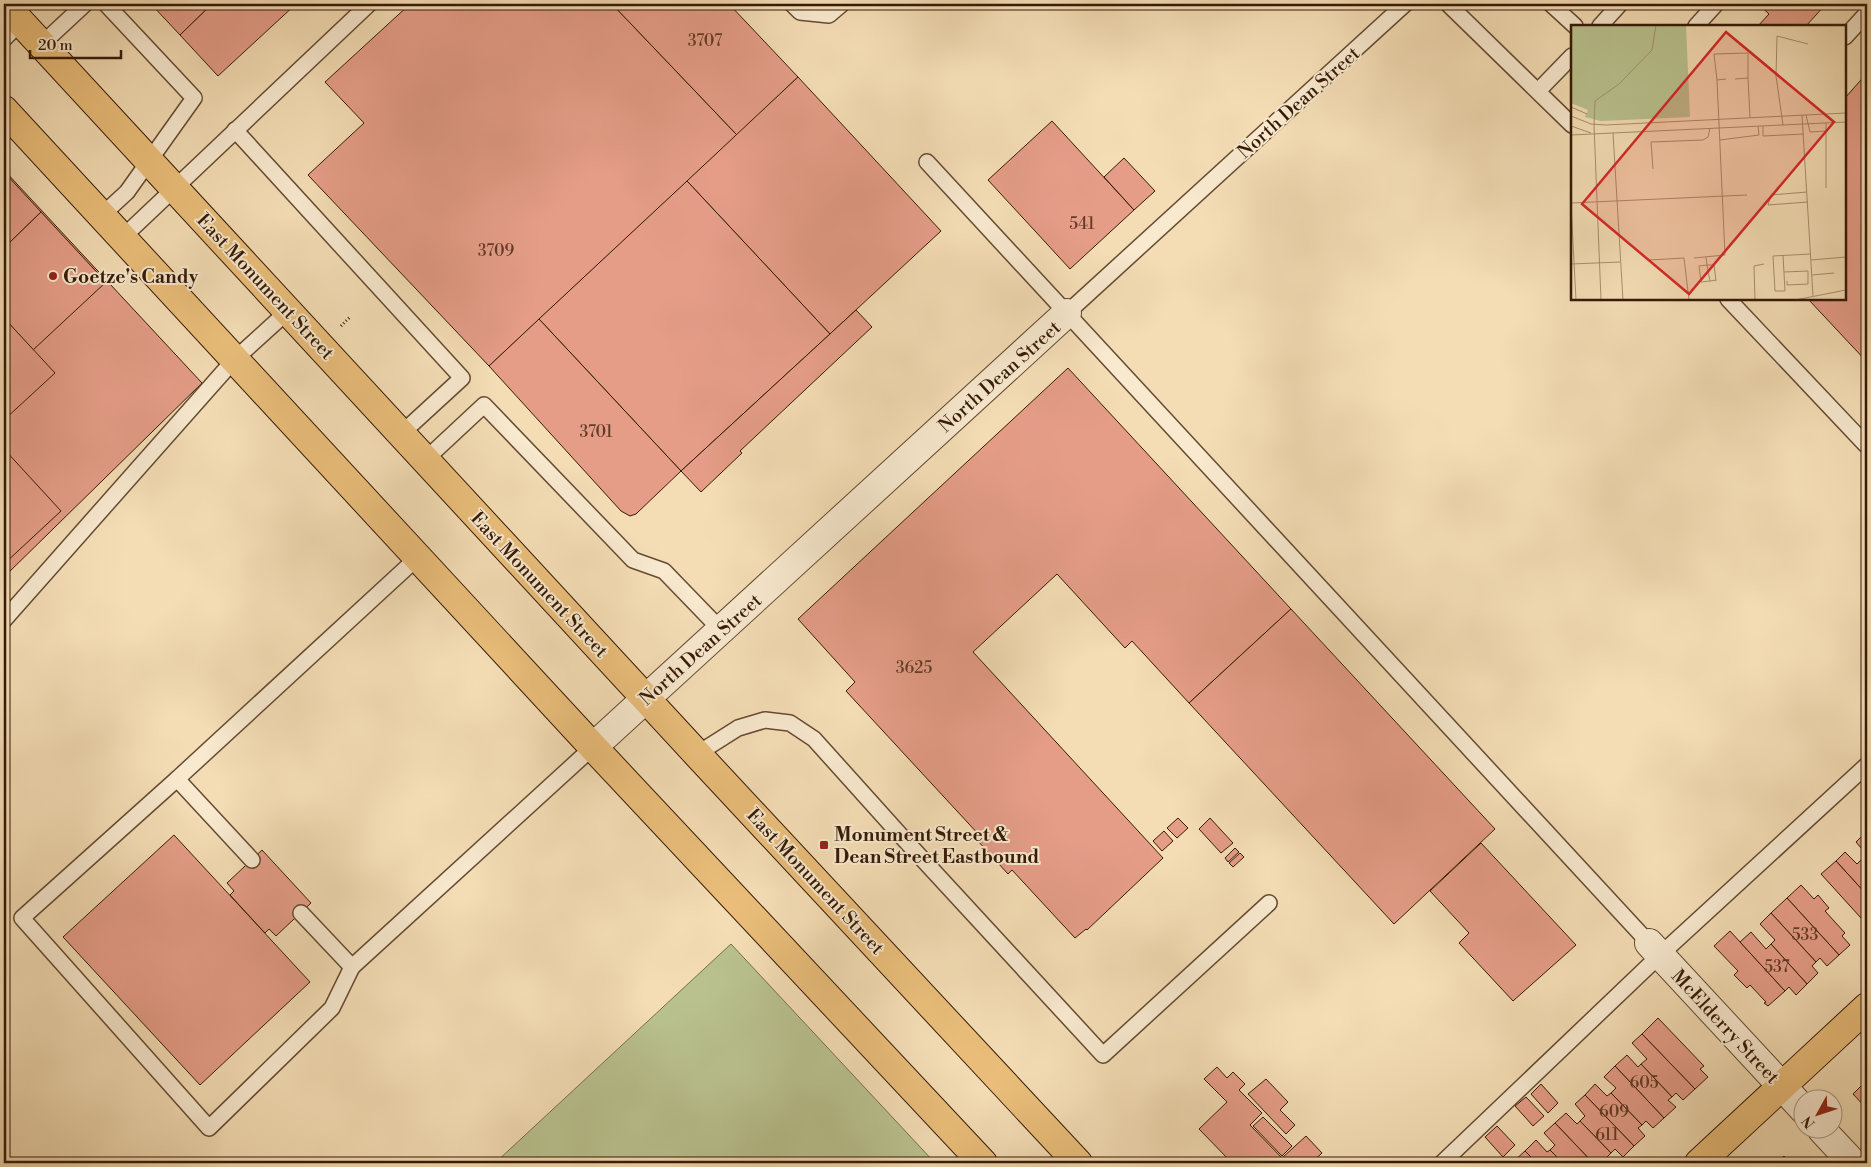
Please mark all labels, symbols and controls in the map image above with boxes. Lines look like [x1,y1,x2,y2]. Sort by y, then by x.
inset map [1571,25,1846,300]
scale bar [30,28,121,60]
house number: 3707 [688,31,722,51]
text: 20 m [38,36,73,55]
street label: North Dean Street [1233,41,1365,164]
street label: East Monument Street [191,209,339,365]
house number: 541 [1069,214,1095,234]
house number: 3709 [478,241,515,261]
place label: Goetze's Candy [63,265,199,289]
marker: Goetze's Candy [47,270,59,282]
street label: North Dean Street [934,315,1066,438]
house number: 3701 [579,422,613,442]
street label: East Monument Street [465,507,613,663]
street label: North Dean Street [635,588,767,711]
house number: 3625 [896,658,932,678]
street label: East Monument Street [741,804,889,960]
place label: Monument Street & Dean Street Eastbound [834,823,1039,869]
marker: Monument Street & Dean Street Eastbound [818,839,830,851]
house number: 533 [1792,925,1818,945]
house number: 537 [1764,957,1790,977]
street label: McElderry Street [1666,964,1785,1089]
house number: 605 [1629,1073,1659,1093]
north arrow [1794,1090,1844,1140]
house number: 609 [1599,1102,1629,1122]
text: N [1798,1112,1819,1132]
house number: 611 [1595,1125,1619,1145]

